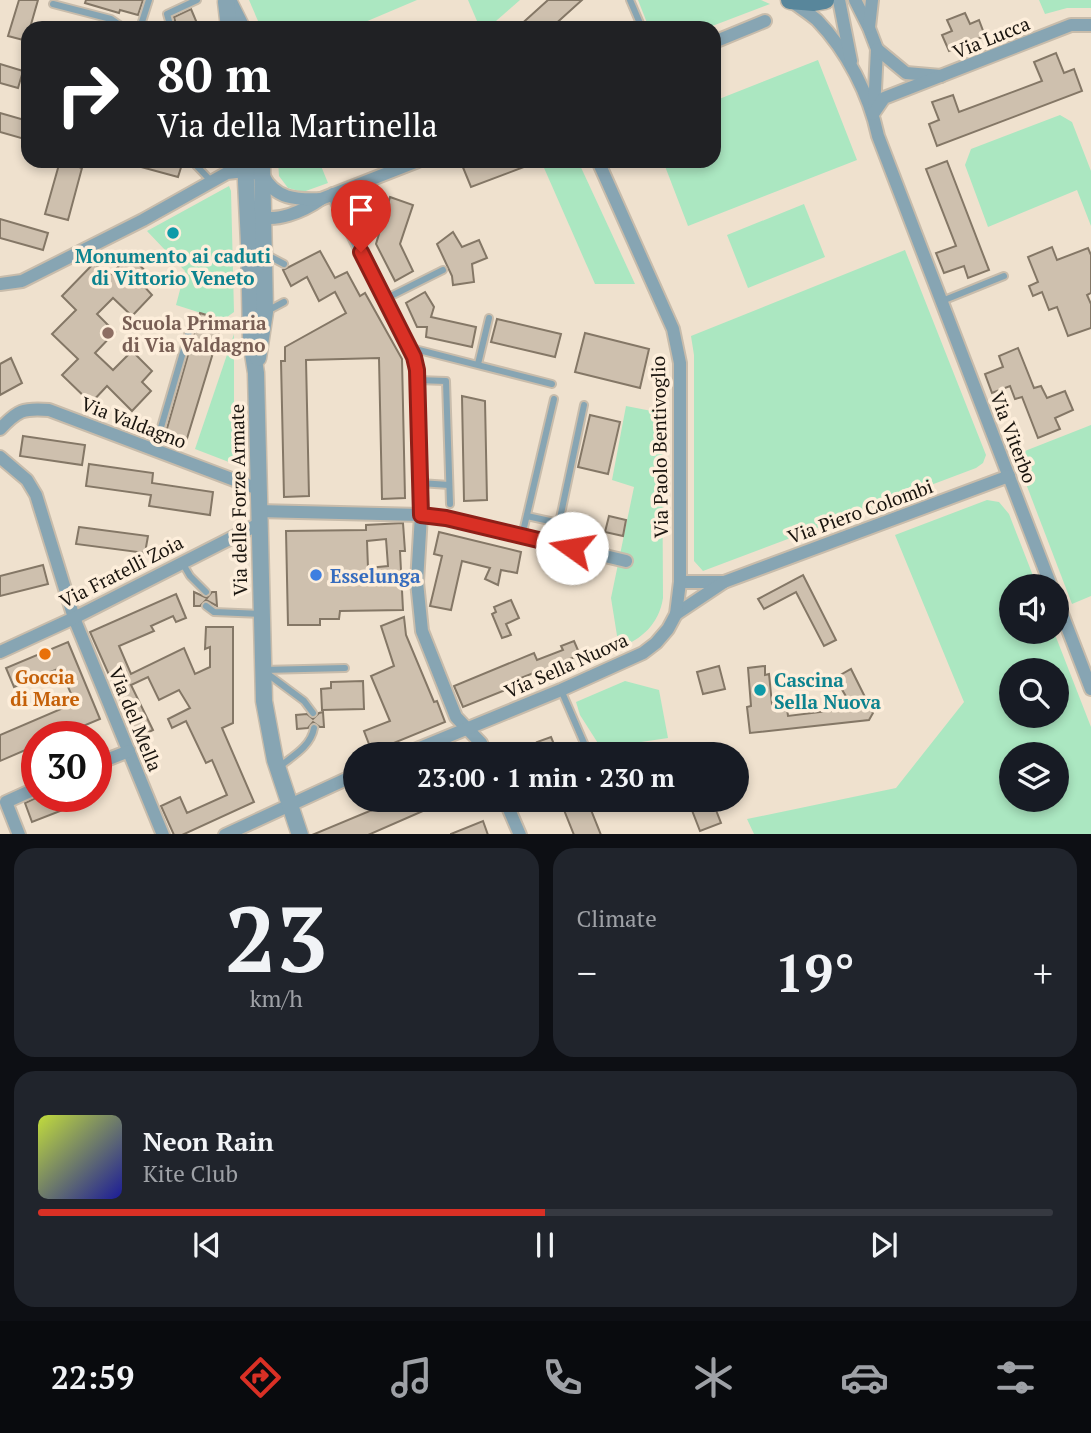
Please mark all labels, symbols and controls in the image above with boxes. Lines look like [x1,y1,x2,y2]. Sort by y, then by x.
street label: Via Lucca [949,10,1034,64]
text: 80 m [157,41,271,106]
icon: right [42,49,133,140]
text: Via della Martinella [157,104,438,146]
pin [331,180,391,252]
icon: arrive [342,191,380,229]
marker: Monumento ai caduti di Vittorio Veneto [165,225,181,241]
place label: Monumento ai caduti di Vittorio Veneto [75,243,271,290]
place label: Scuola Primaria di Via Valdagno [122,310,267,357]
marker: Scuola Primaria di Via Valdagno [100,325,116,341]
street label: Via Paolo Bentivoglio [645,356,673,538]
street label: Via Viterbo [985,388,1043,486]
street label: Via Valdagno [78,390,190,454]
street label: Via delle Forze Armate [224,404,252,596]
street label: Via Piero Colombi [784,473,936,549]
position arrow [535,511,609,585]
street label: Via Fratelli Zoia [55,529,187,613]
place label: Esselunga [330,563,421,588]
marker: Esselunga [308,567,324,583]
map controls [999,574,1069,812]
button: sound [999,574,1069,644]
street label: Via Sella Nuova [500,626,632,703]
marker: Goccia di Mare [37,646,53,662]
button: search [999,658,1069,728]
street label: Via del Mella [104,663,168,775]
place label: Goccia di Mare [10,664,80,711]
place label: Cascina Sella Nuova [774,667,882,714]
marker: Cascina Sella Nuova [752,682,768,698]
speed limit sign: 30 [21,721,112,812]
button: layers [999,742,1069,812]
text: 23:00 · 1 min · 230 m [417,760,675,794]
text: 23 [225,877,328,998]
text: Climate [577,903,657,934]
text: 19° [775,938,855,1007]
text: − [577,948,597,998]
text: + [1033,948,1053,998]
text: km/h [250,983,303,1014]
text: Neon Rain [143,1124,274,1158]
text: Kite Club [143,1158,238,1189]
icon: previous [188,1226,226,1264]
icon: pause [526,1226,564,1264]
icon: next [865,1226,903,1264]
icon: directions [236,1353,285,1402]
icon: music [387,1353,436,1402]
icon: phone [538,1353,587,1402]
icon: climate [689,1353,738,1402]
icon: car [840,1353,889,1402]
icon: filters [991,1353,1040,1402]
text: 22:59 [51,1356,134,1398]

